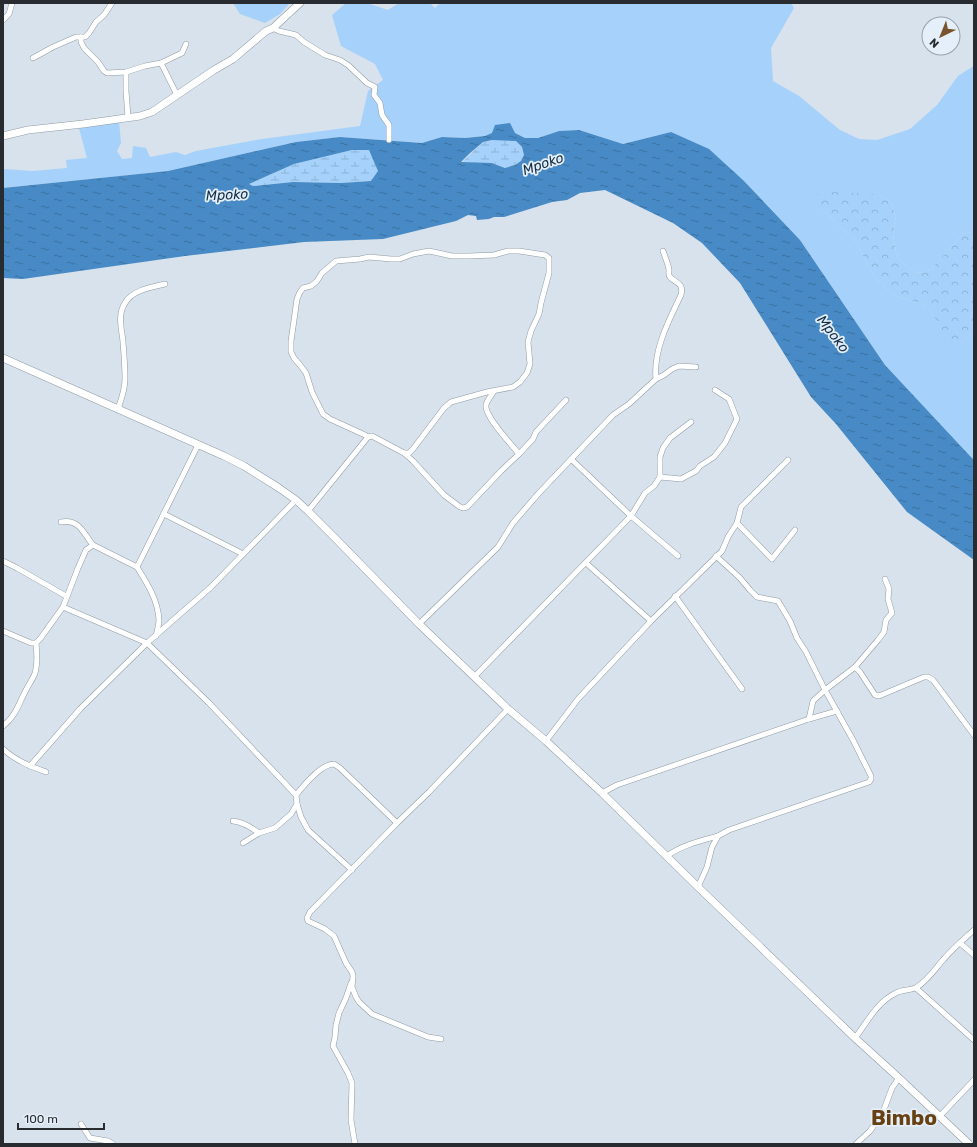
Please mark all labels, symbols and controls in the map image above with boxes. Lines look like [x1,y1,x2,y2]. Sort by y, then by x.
north arrow [921,16,961,56]
text: N [927,35,942,50]
water label: Mpoko [520,149,566,179]
water label: Mpoko [205,185,249,205]
water label: Mpoko [813,312,853,356]
scale bar [18,1105,104,1131]
district label: Bimbo [871,1105,937,1130]
text: 100 m [24,1112,58,1126]

